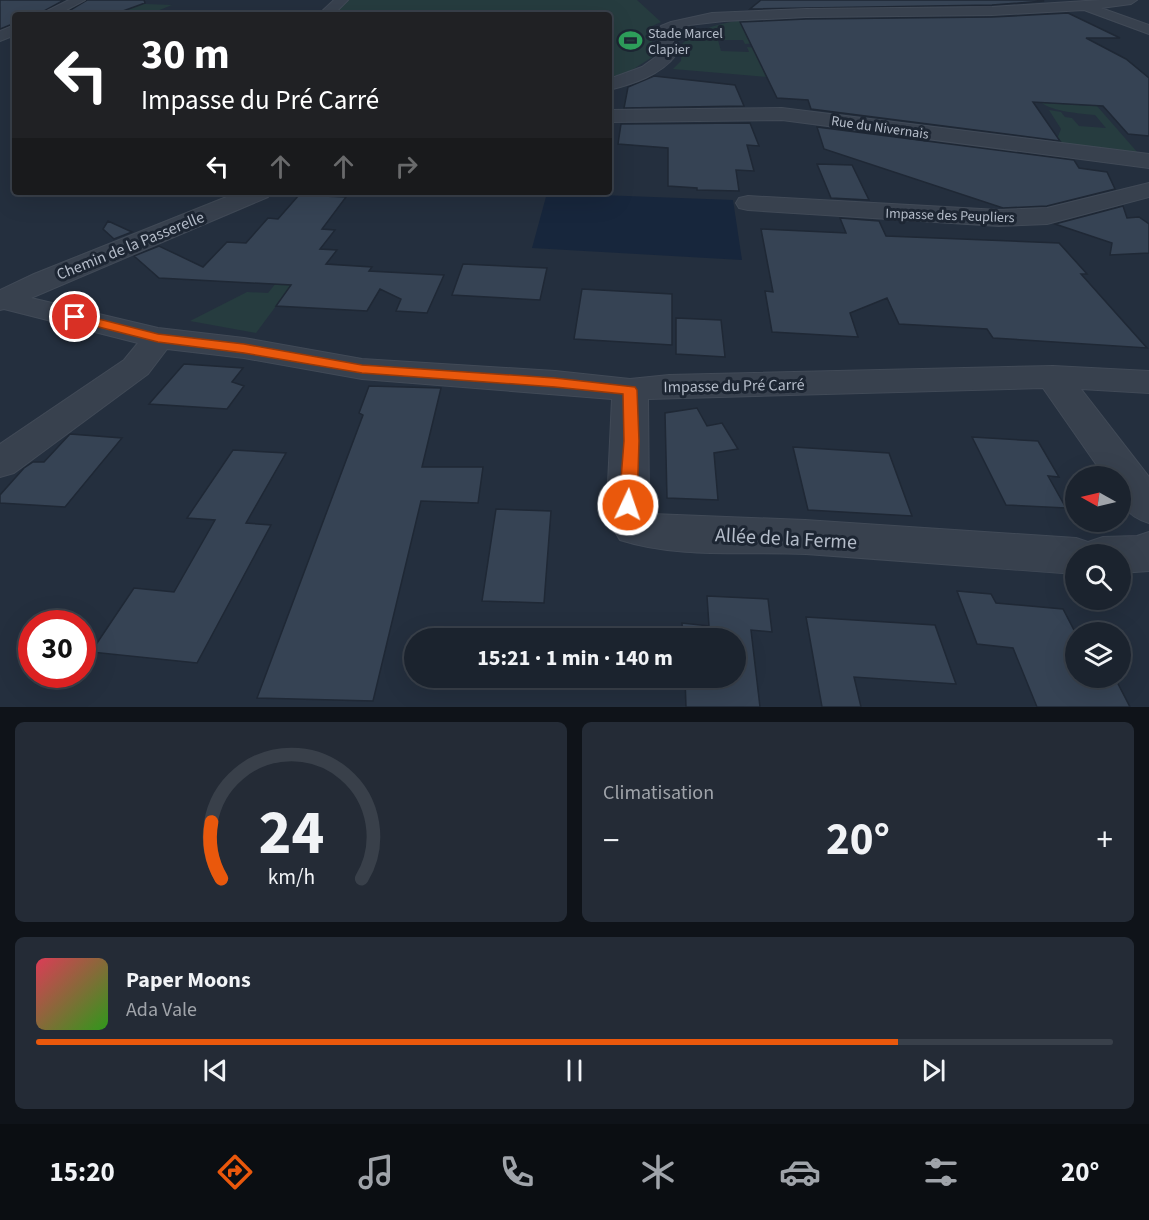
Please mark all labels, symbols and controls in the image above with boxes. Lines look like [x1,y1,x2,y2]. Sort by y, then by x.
place label: Stade Marcel Clapier [648,24,723,60]
text: 30 m [141,25,230,85]
sports icon: Stade Marcel Clapier [617,28,643,54]
icon: left [42,36,120,114]
text: Impasse du Pré Carré [141,81,379,120]
street label: Rue du Nivernais [830,111,930,145]
icon: left [201,150,234,183]
icon: ahead [264,150,297,183]
icon: ahead [327,150,360,183]
icon: right [390,150,423,183]
street label: Impasse des Peupliers [885,204,1015,228]
street label: Chemin de la Passerelle [53,206,208,286]
pin [49,291,100,342]
icon: arrive [58,300,91,333]
street label: Impasse du Pré Carré [663,374,805,398]
north arrow [1065,466,1131,532]
map controls [1065,466,1131,688]
position arrow [596,473,660,537]
street label: Allée de la Ferme [714,521,858,557]
button: search [1065,544,1131,610]
speed limit sign: 30 [18,610,96,688]
button: layers [1065,622,1131,688]
text: 15:21 · 1 min · 140 m [477,642,673,674]
text: Climatisation [603,779,714,807]
text: 24 [258,789,324,878]
text: 20° [826,808,890,872]
text: − [603,817,619,864]
text: + [1097,817,1113,864]
text: km/h [267,862,315,893]
text: Paper Moons [126,964,251,996]
text: Ada Vale [126,996,197,1024]
icon: previous [199,1054,232,1087]
icon: pause [558,1054,591,1087]
icon: next [917,1054,950,1087]
icon: directions [214,1151,256,1193]
icon: music [355,1151,397,1193]
icon: phone [496,1151,538,1193]
icon: climate [637,1151,679,1193]
icon: car [779,1151,821,1193]
icon: filters [920,1151,962,1193]
text: 15:20 [50,1153,115,1192]
text: 20° [1061,1153,1099,1192]

